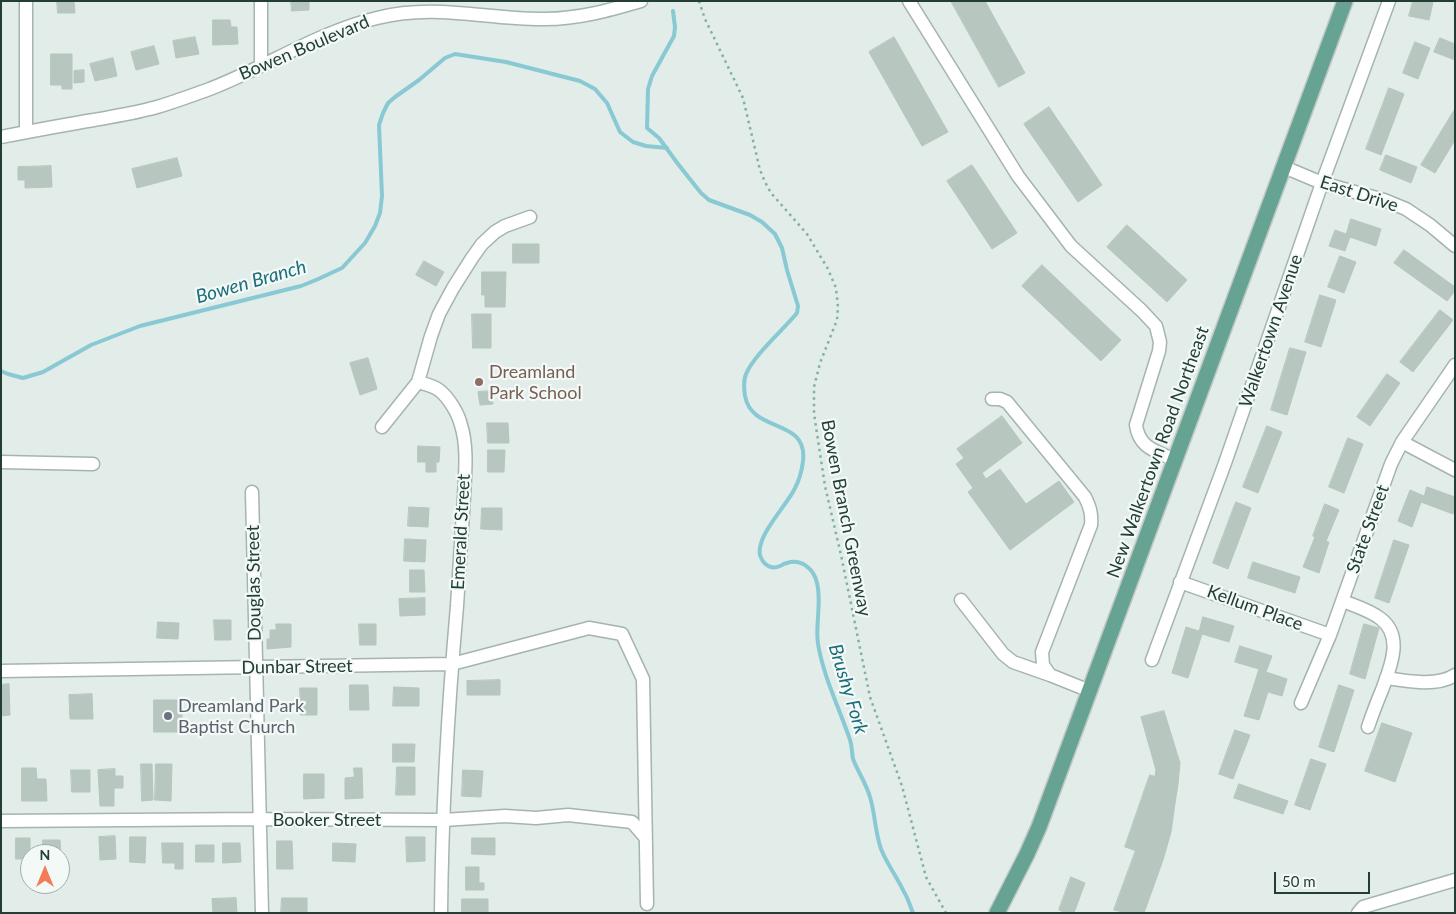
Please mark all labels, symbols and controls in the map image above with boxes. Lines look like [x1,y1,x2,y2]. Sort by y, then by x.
street label: Bowen Boulevard [236,11,372,85]
street label: East Drive [1317,171,1401,217]
street label: Walkertown Avenue [1235,252,1307,410]
water label: Bowen Branch [193,255,309,309]
street label: New Walkertown Road Northeast [1102,323,1214,581]
place label: Dreamland Park School [489,361,582,404]
marker: Dreamland Park School [473,376,485,388]
street label: Bowen Branch Greenway [816,418,876,618]
street label: Emerald Street [447,473,475,591]
street label: State Street [1342,482,1394,576]
street label: Douglas Street [242,525,266,641]
street label: Kellum Place [1204,581,1306,635]
water label: Brushy Fork [823,641,873,737]
street label: Dunbar Street [241,655,353,679]
place label: Dreamland Park Baptist Church [178,695,304,738]
marker: Dreamland Park Baptist Church [162,710,174,722]
street label: Booker Street [273,809,381,831]
north arrow [20,844,70,894]
text: N [40,846,50,863]
scale bar [1276,862,1372,894]
text: 50 m [1282,872,1316,890]

